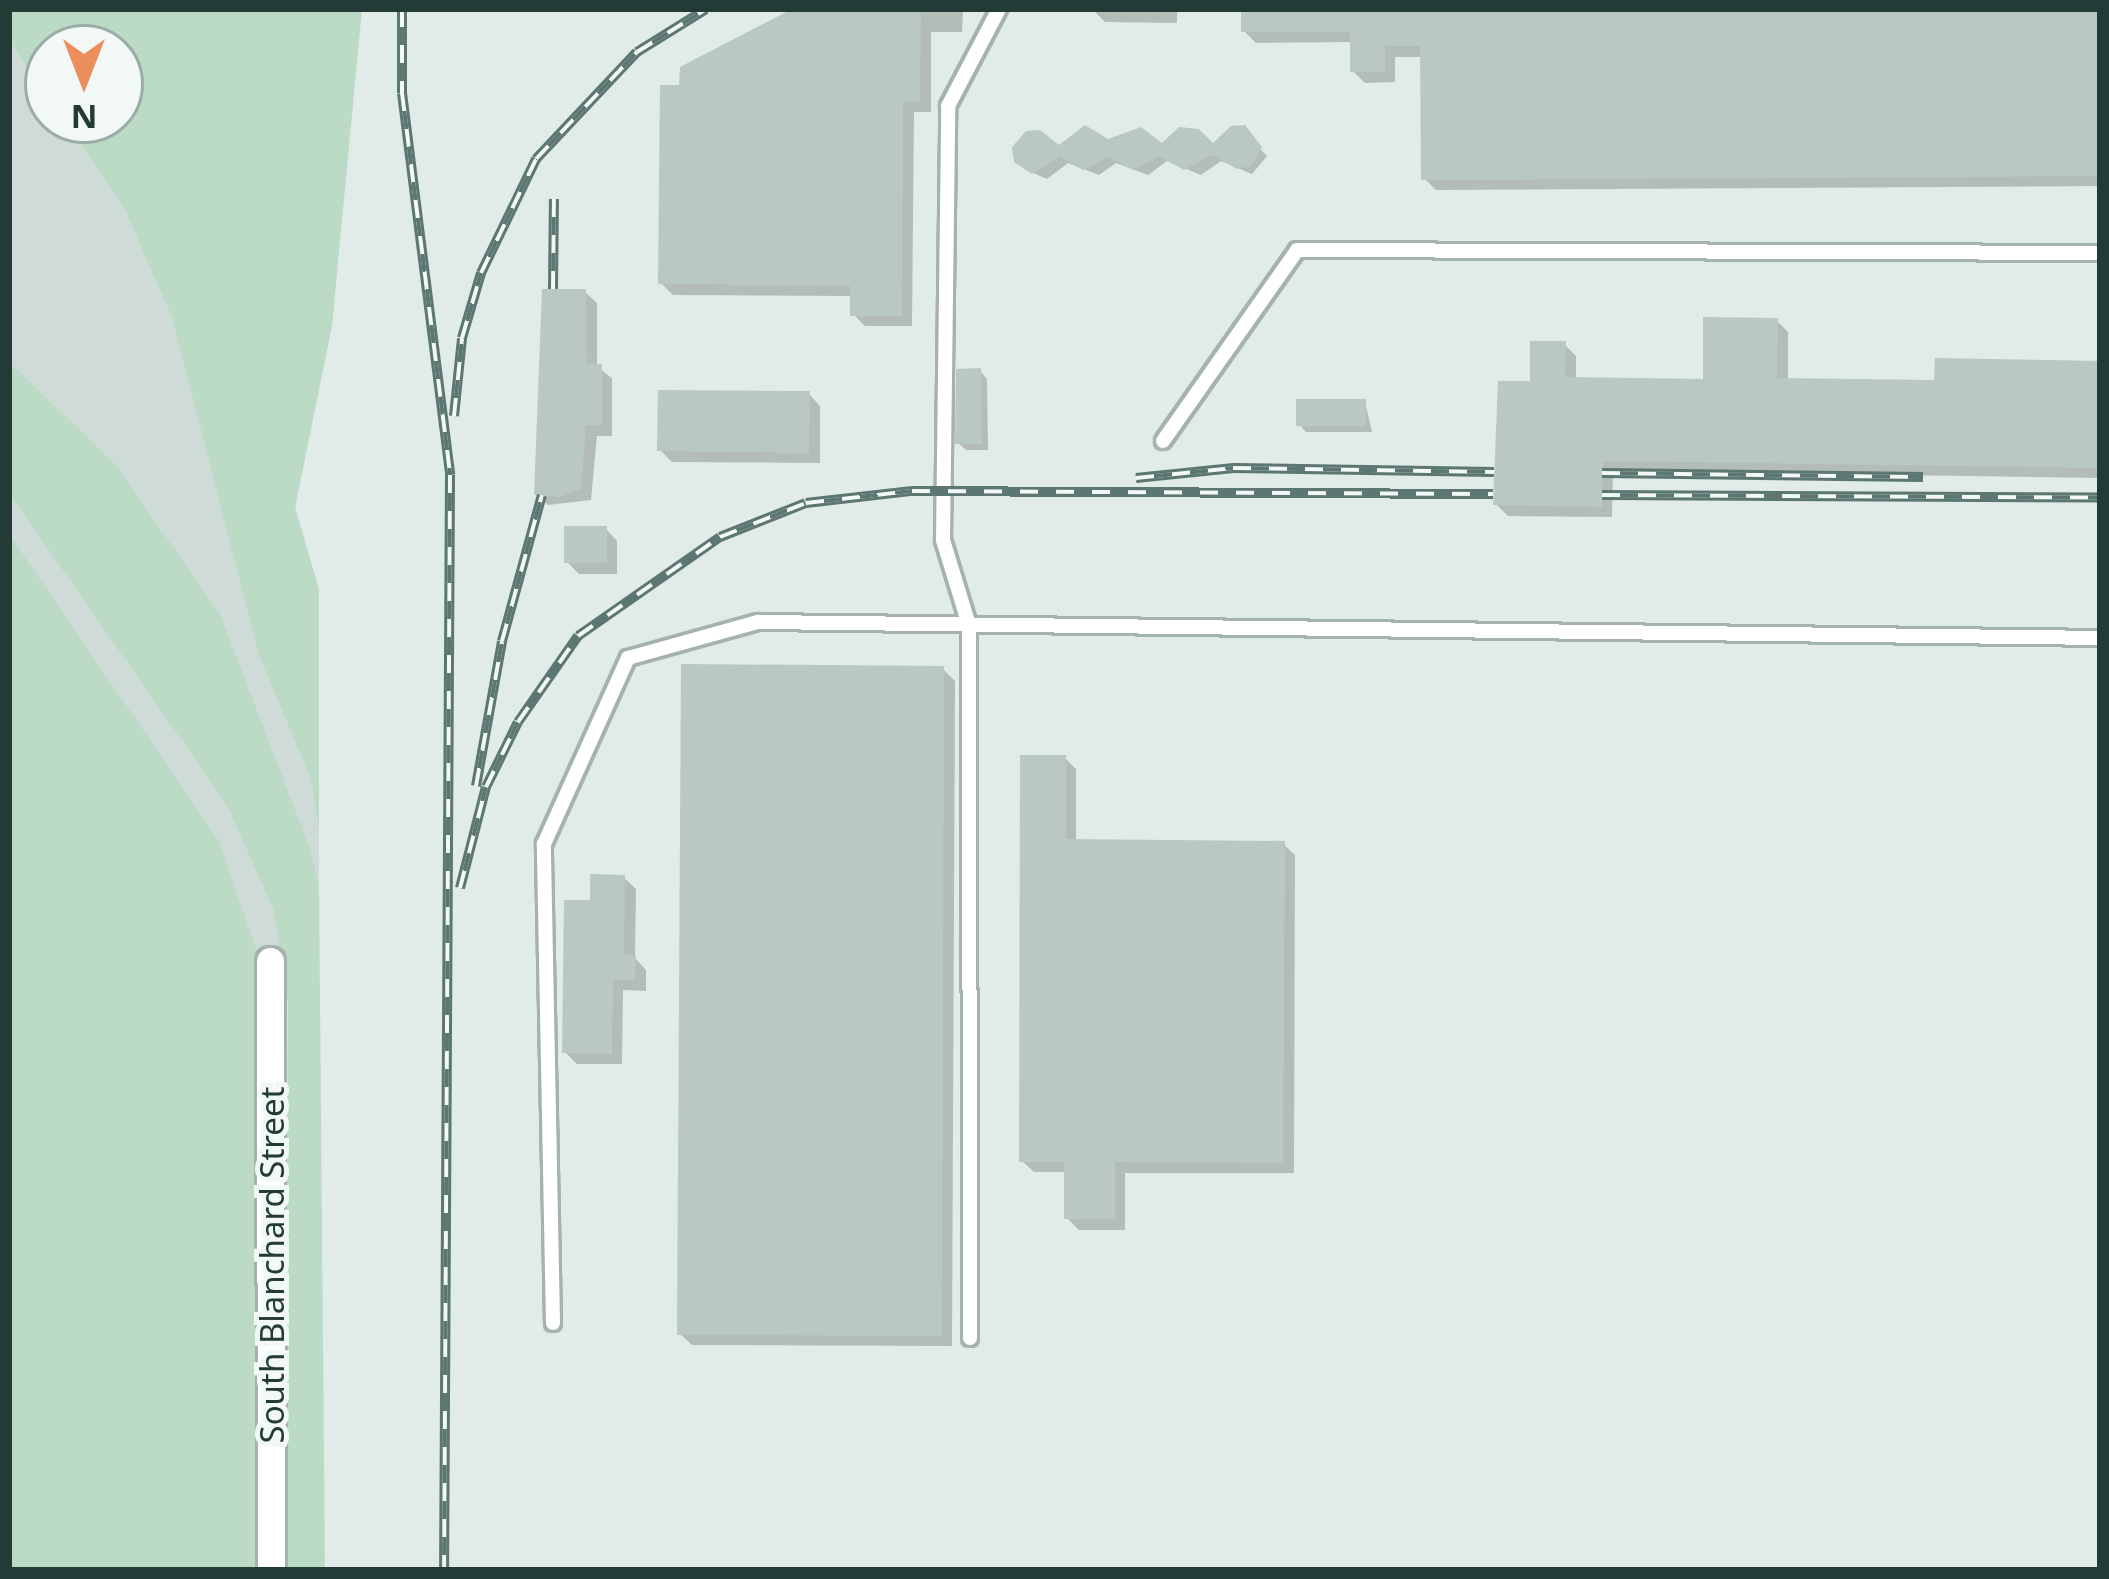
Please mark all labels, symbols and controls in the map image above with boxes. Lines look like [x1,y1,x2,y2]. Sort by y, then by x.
north arrow [24,24,144,144]
text: N [71,95,97,140]
street label: South Blanchard Street [252,1087,292,1443]

